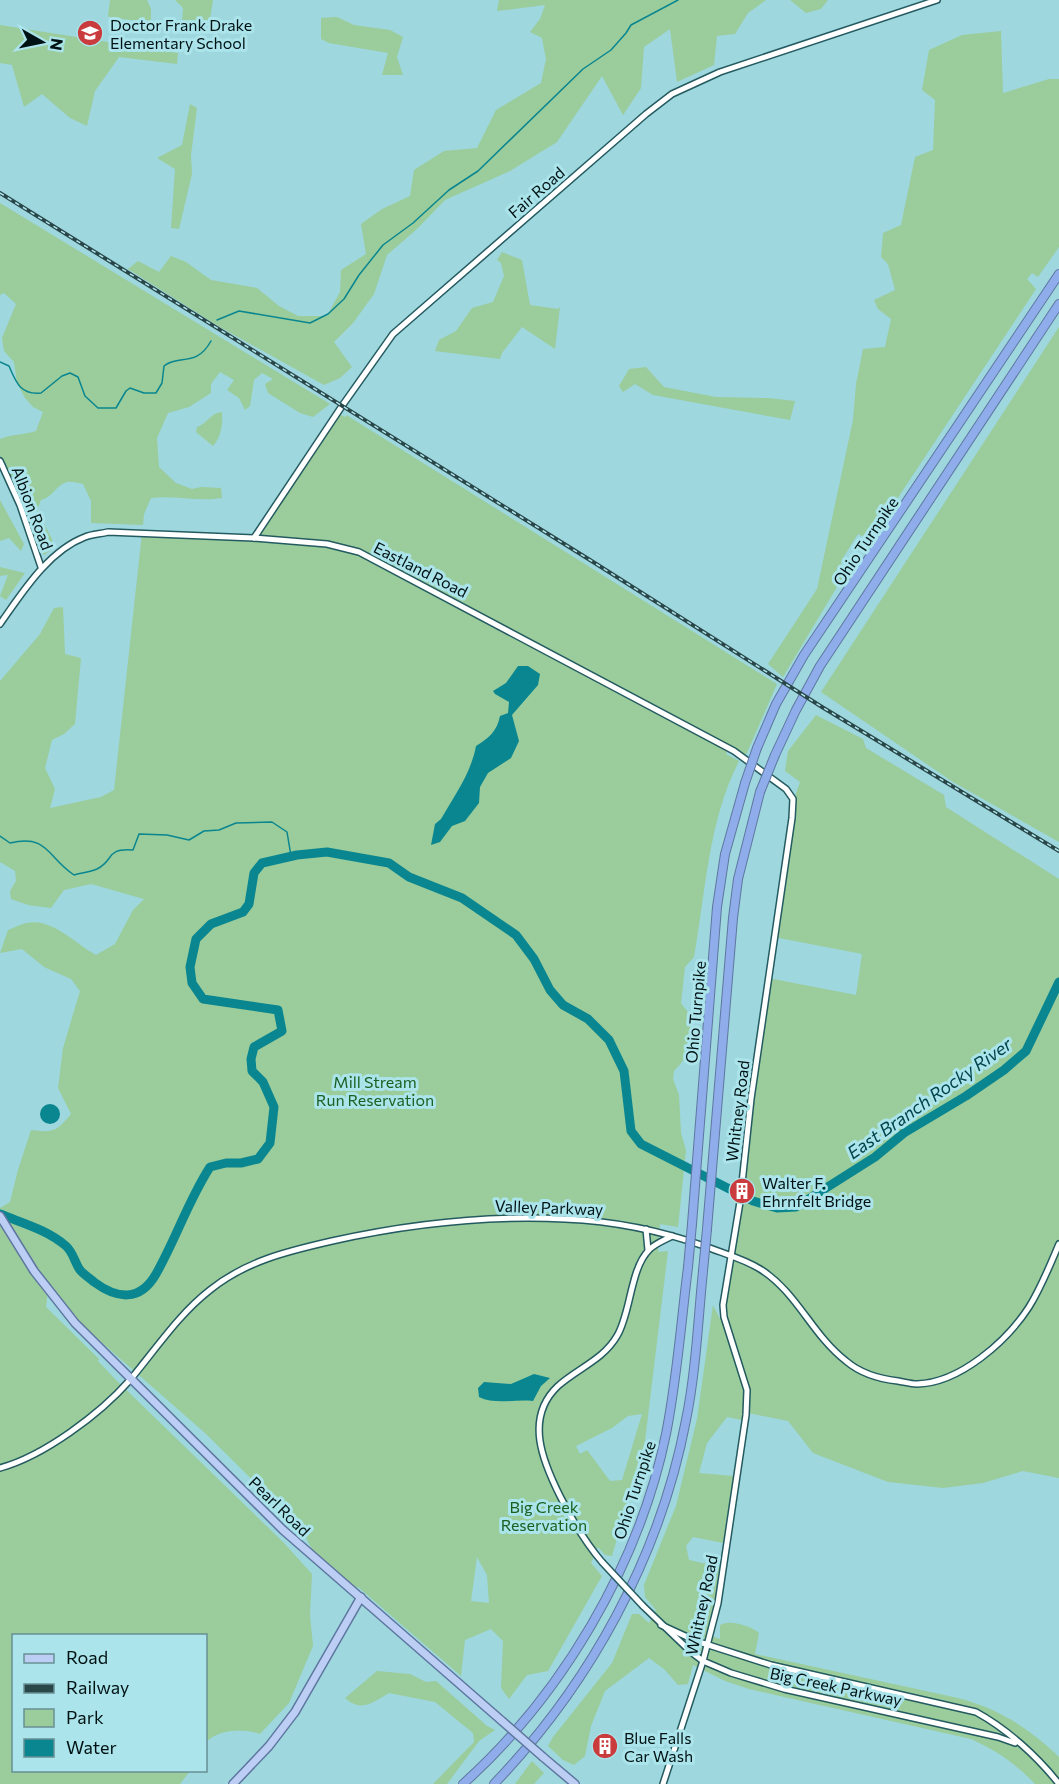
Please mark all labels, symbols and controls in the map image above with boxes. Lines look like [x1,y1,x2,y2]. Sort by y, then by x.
north arrow [12,12,72,72]
place label: Doctor Frank Drake Elementary School [110,15,252,52]
school or university icon: Doctor Frank Drake Elementary School [75,18,105,48]
text: N [47,37,68,52]
street label: Fair Road [504,162,568,222]
street label: Albion Road [8,464,58,552]
street label: Ohio Turnpike [828,493,902,589]
street label: Eastland Road [371,537,471,601]
street label: Ohio Turnpike [681,960,709,1064]
water label: East Branch Rocky River [842,1032,1016,1163]
street label: Whitney Road [721,1059,753,1163]
park label: Mill Stream Run Reservation [316,1072,434,1109]
place label: Walter F. Ehrnfelt Bridge [762,1173,871,1210]
building icon: Walter F. Ehrnfelt Bridge [727,1176,757,1206]
street label: Valley Parkway [494,1196,604,1218]
street label: Ohio Turnpike [609,1438,659,1542]
street label: Pearl Road [246,1472,314,1540]
park label: Big Creek Reservation [501,1497,587,1534]
street label: Whitney Road [681,1553,721,1657]
legend [12,1634,207,1772]
text: Road [66,1646,108,1668]
street label: Big Creek Parkway [768,1663,904,1709]
text: Railway [66,1676,129,1698]
text: Park [66,1706,104,1728]
place label: Blue Falls Car Wash [624,1728,693,1765]
building icon: Blue Falls Car Wash [590,1731,620,1761]
text: Water [66,1736,117,1758]

